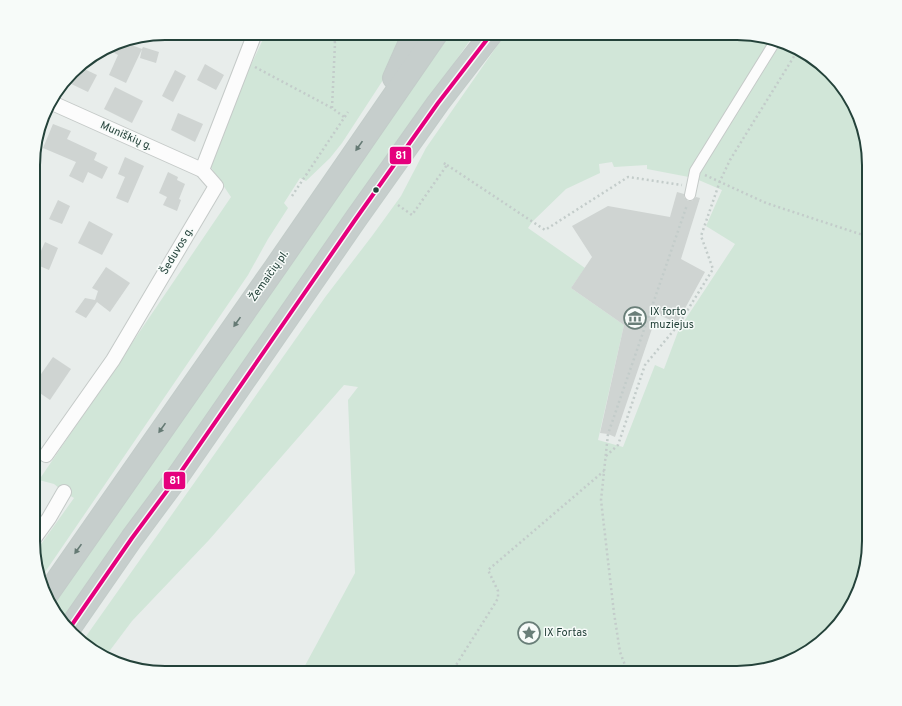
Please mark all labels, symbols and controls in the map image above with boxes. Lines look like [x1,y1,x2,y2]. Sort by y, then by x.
street label: Muniškių g. [98,118,154,154]
one-way arrow [355,141,363,151]
line badge: 81 [389,146,412,165]
text: 81 [395,149,407,163]
unlabelled marker [371,185,381,195]
street label: Šeduvos g. [156,224,197,277]
street label: Žemaičių pl. [245,247,292,304]
museum icon: IX forto muziejus [622,305,648,331]
place label: IX forto muziejus [650,305,694,332]
one-way arrow [233,316,241,327]
one-way arrow [158,423,166,433]
line badge: 81 [163,471,186,490]
text: 81 [169,474,181,488]
one-way arrow [74,544,82,554]
place icon: IX Fortas [516,620,542,646]
place label: IX Fortas [544,626,587,640]

